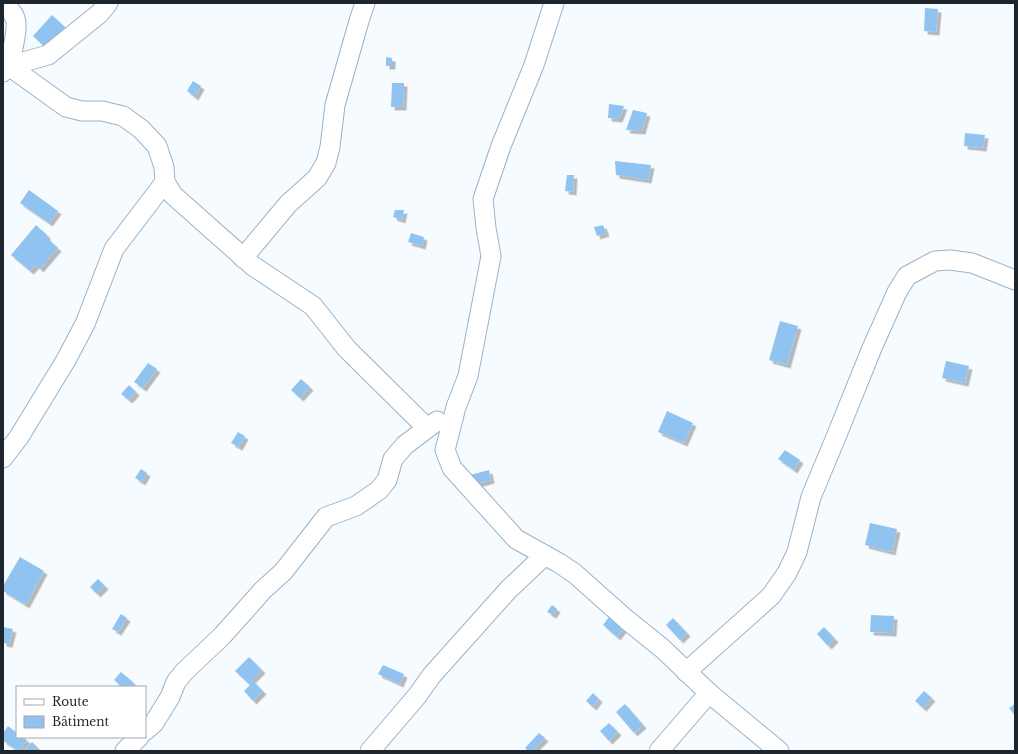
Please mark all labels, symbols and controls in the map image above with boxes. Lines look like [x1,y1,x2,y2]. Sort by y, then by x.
legend [16,686,146,738]
text: Route [52,694,89,709]
text: Bâtiment [52,714,110,729]

